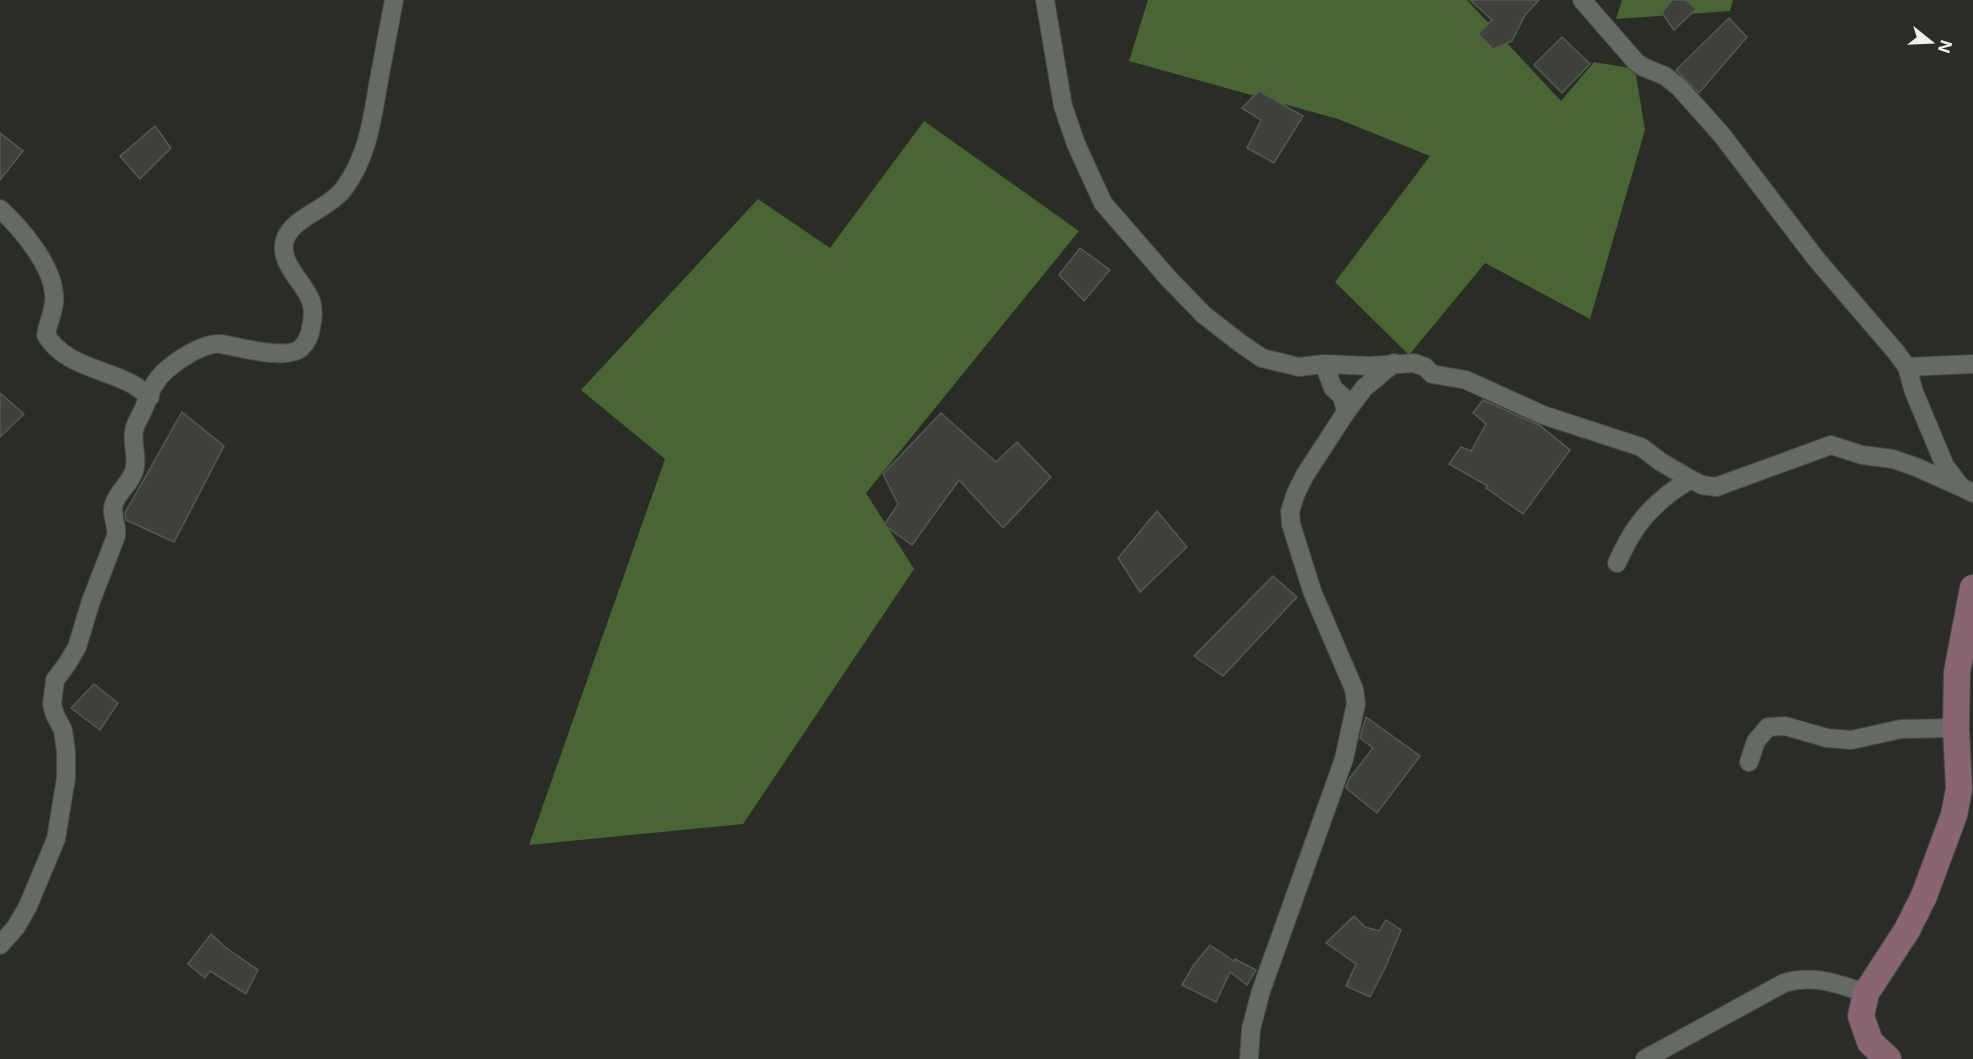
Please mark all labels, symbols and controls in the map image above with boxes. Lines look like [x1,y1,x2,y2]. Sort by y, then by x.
north arrow [1901,12,1961,72]
text: N [1934,38,1957,56]

